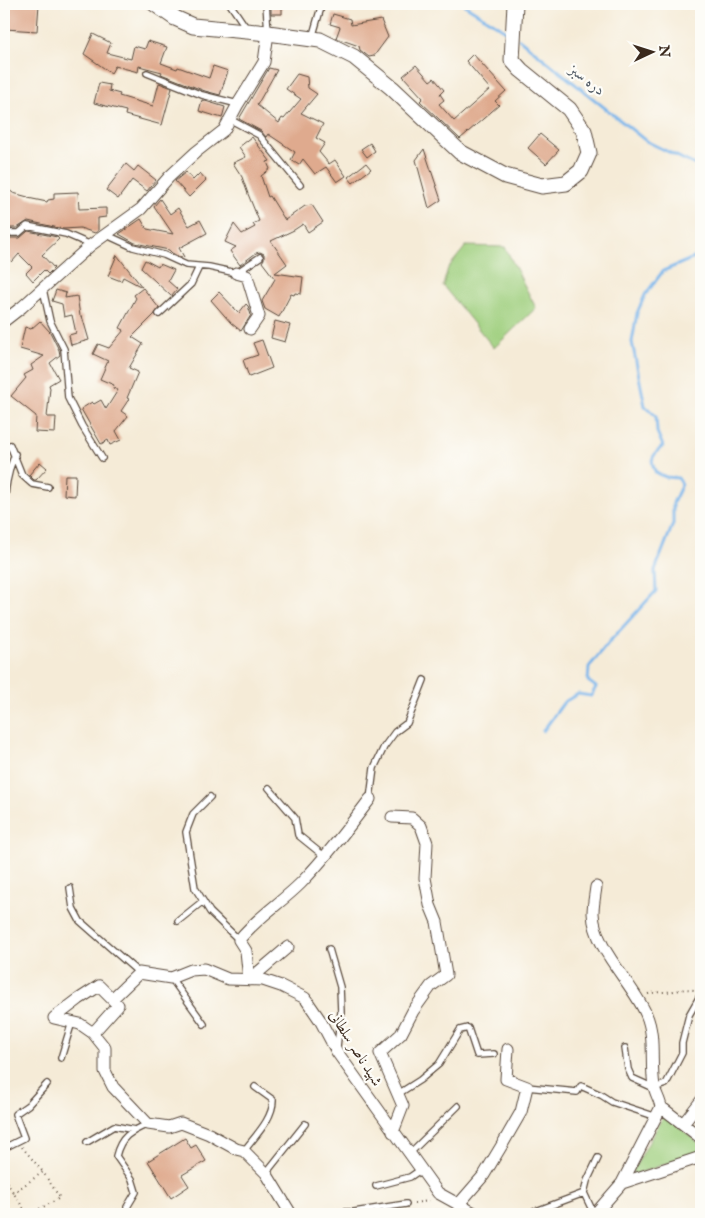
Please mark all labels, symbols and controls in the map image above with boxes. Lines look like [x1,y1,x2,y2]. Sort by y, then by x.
north arrow [628,28,678,78]
text: N [655,43,673,58]
water label: دره سبز [564,60,609,101]
street label: شهید ناصر سلطانی [325,1007,386,1090]

